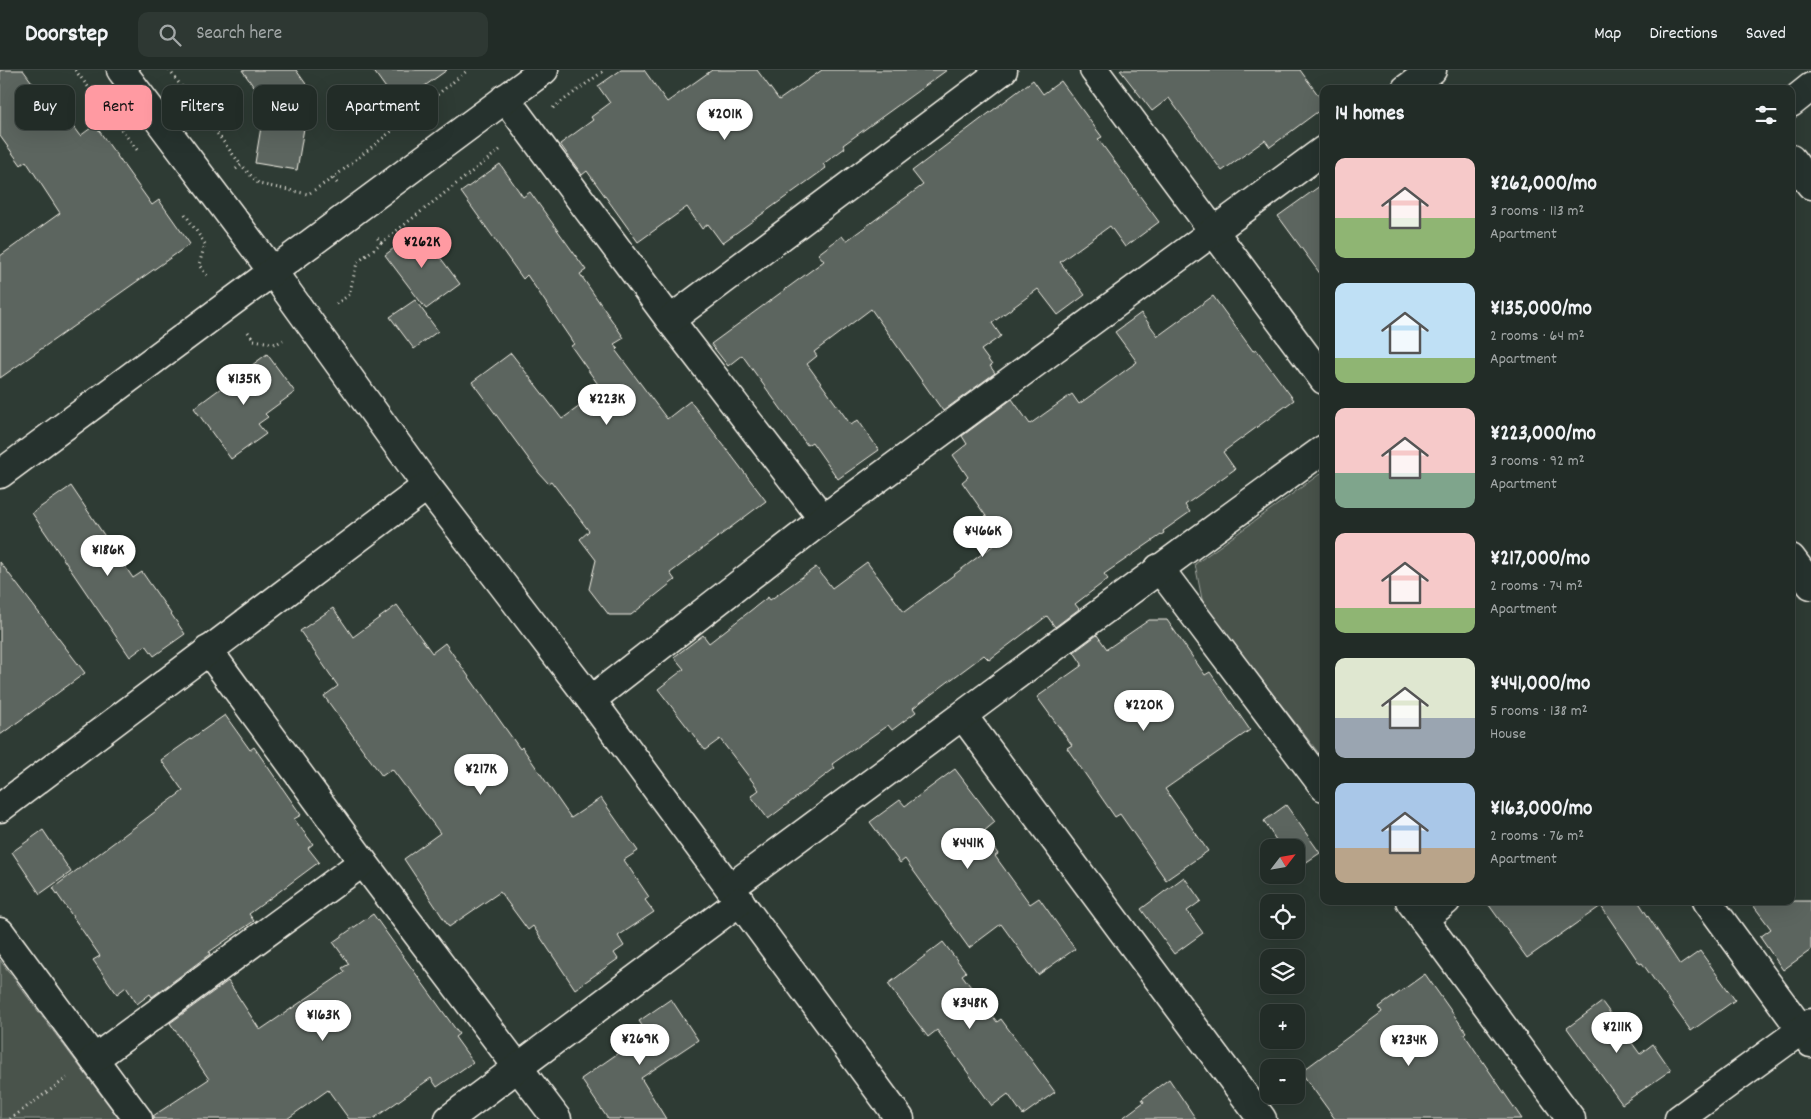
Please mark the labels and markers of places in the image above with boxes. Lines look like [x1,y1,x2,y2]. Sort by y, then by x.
pin: ¥201K [690,98,760,141]
pin: ¥262K [387,226,457,269]
pin: ¥135K [209,364,279,406]
pin: ¥223K [572,384,642,426]
pin: ¥466K [948,516,1018,558]
pin: ¥186K [73,534,143,577]
pin: ¥220K [1109,690,1179,732]
pin: ¥217K [446,754,516,796]
pin: ¥441K [933,828,1003,870]
pin: ¥348K [935,988,1005,1030]
pin: ¥163K [288,1000,358,1042]
pin: ¥211K [1582,1012,1652,1054]
pin: ¥269K [605,1024,675,1066]
pin: ¥234K [1374,1024,1444,1067]

